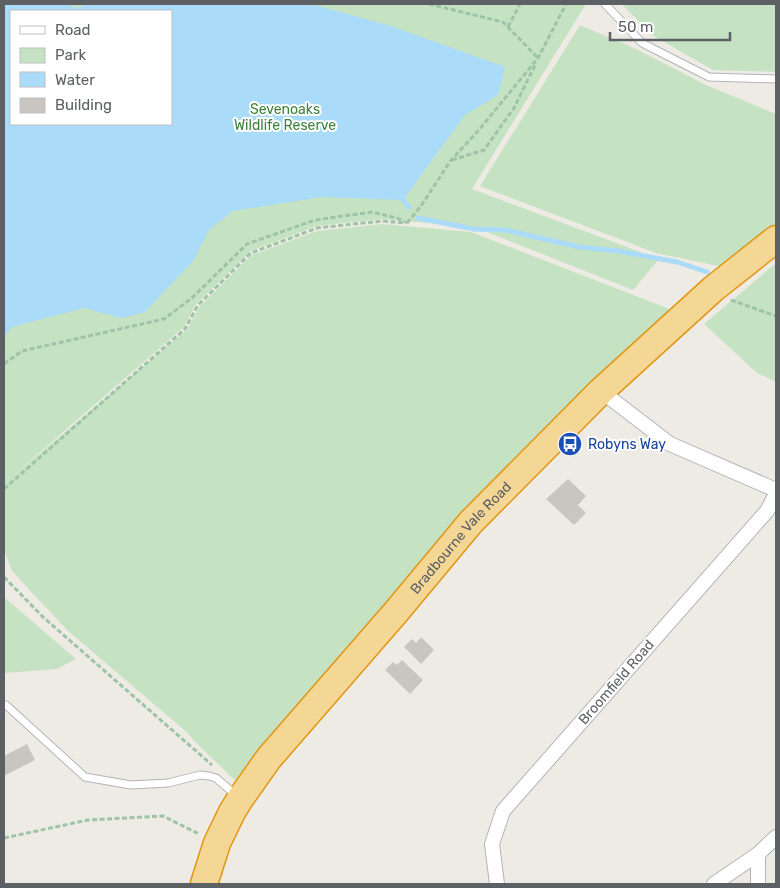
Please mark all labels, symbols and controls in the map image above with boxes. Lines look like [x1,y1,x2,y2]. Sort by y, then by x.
legend [10,10,172,125]
scale bar [610,10,730,42]
text: 50 m [618,18,653,36]
text: Road [55,21,91,39]
text: Park [55,46,86,64]
text: Water [55,71,95,89]
text: Building [55,96,112,114]
park label: Sevenoaks Wildlife Reserve [234,101,336,134]
bus stop icon: Robyns Way [557,431,583,457]
place label: Robyns Way [588,436,666,453]
street label: Bradbourne Vale Road [407,478,515,597]
street label: Broomfield Road [575,636,658,728]

